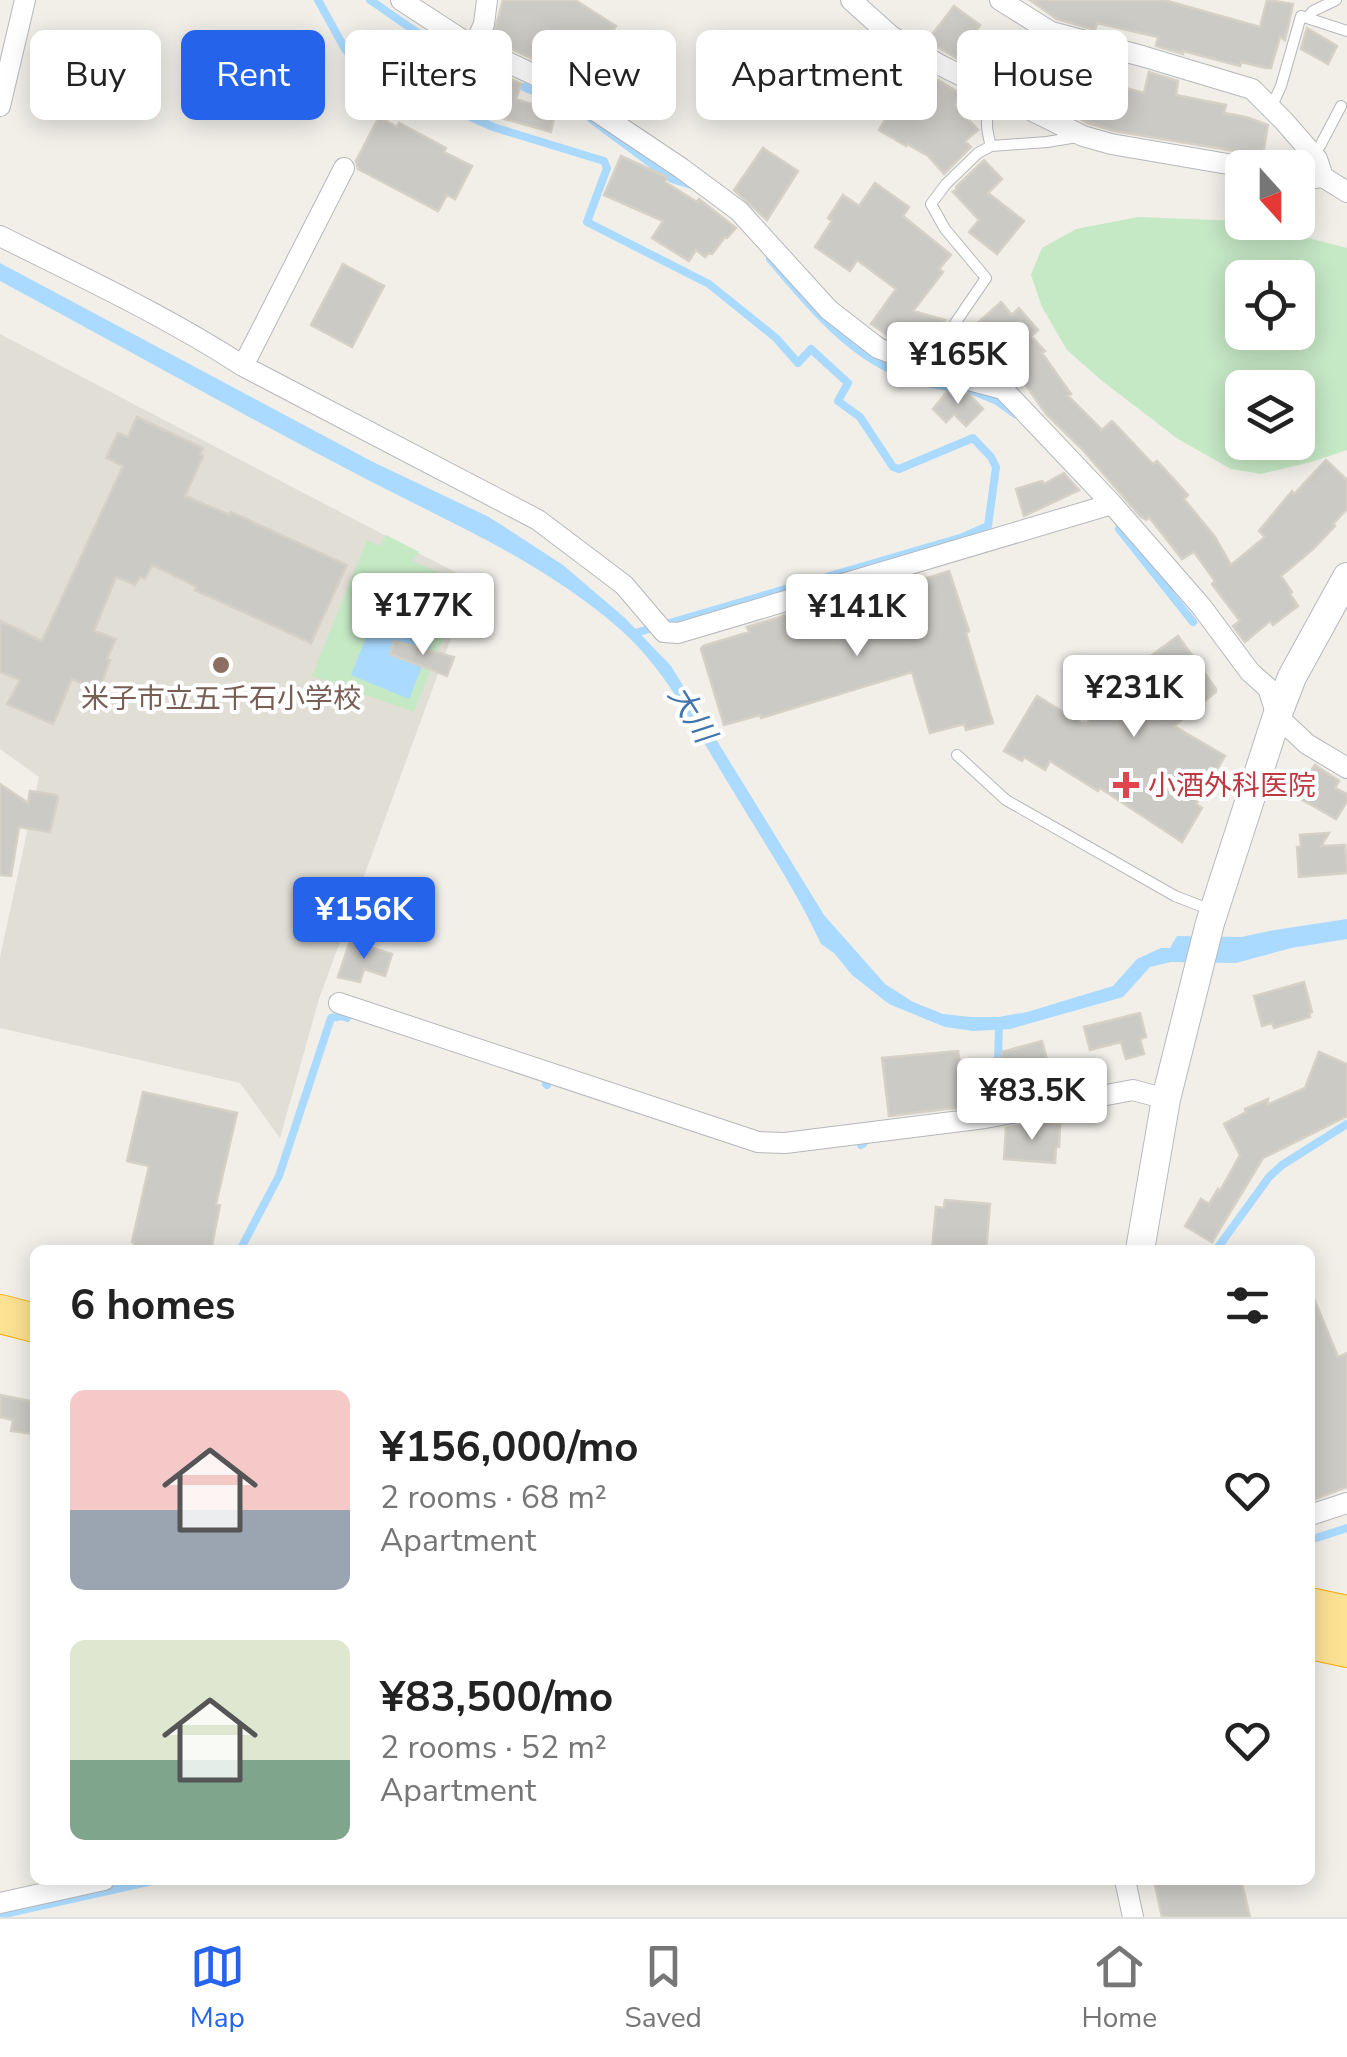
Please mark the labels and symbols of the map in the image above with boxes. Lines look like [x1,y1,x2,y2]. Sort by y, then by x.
north arrow [1225,150,1315,240]
pin: ¥165K [888,322,1028,407]
pin: ¥177K [353,573,493,658]
pin: ¥141K [787,574,927,659]
marker: 米子市立五千石小学校 [210,654,232,676]
pin: ¥231K [1064,655,1204,740]
water label: 大川 [658,678,726,753]
place label: 米子市立五千石小学校 [81,680,361,718]
place label: 小酒外科医院 [1148,767,1316,805]
marker: 小酒外科医院 [1113,772,1139,798]
pin: ¥156K [294,877,434,962]
pin: ¥83.5K [951,1058,1113,1143]

